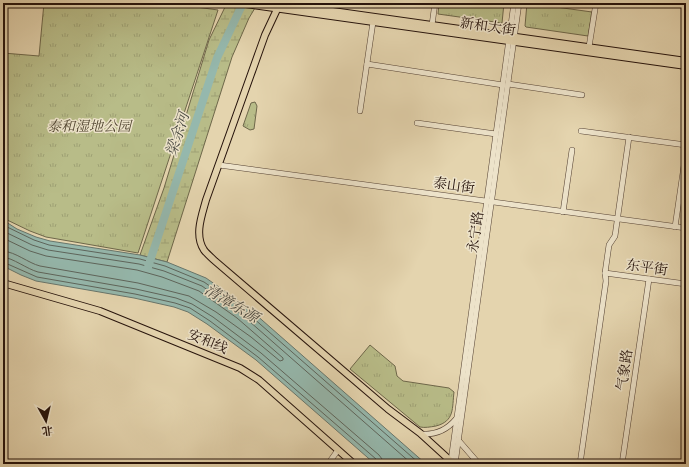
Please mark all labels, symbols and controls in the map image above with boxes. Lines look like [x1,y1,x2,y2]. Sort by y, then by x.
street label: 新和大街 [459,12,517,40]
water label: 梁余河 [160,107,195,159]
park label: 泰和湿地公园 [47,116,133,136]
street label: 泰山街 [432,172,476,198]
street label: 永宁路 [462,210,488,254]
street label: 东平街 [625,254,669,280]
water label: 清漳东源 [201,279,266,329]
street label: 安和线 [185,324,231,358]
street label: 气象路 [611,348,637,392]
north arrow [26,401,66,441]
text: 北 [41,422,54,440]

